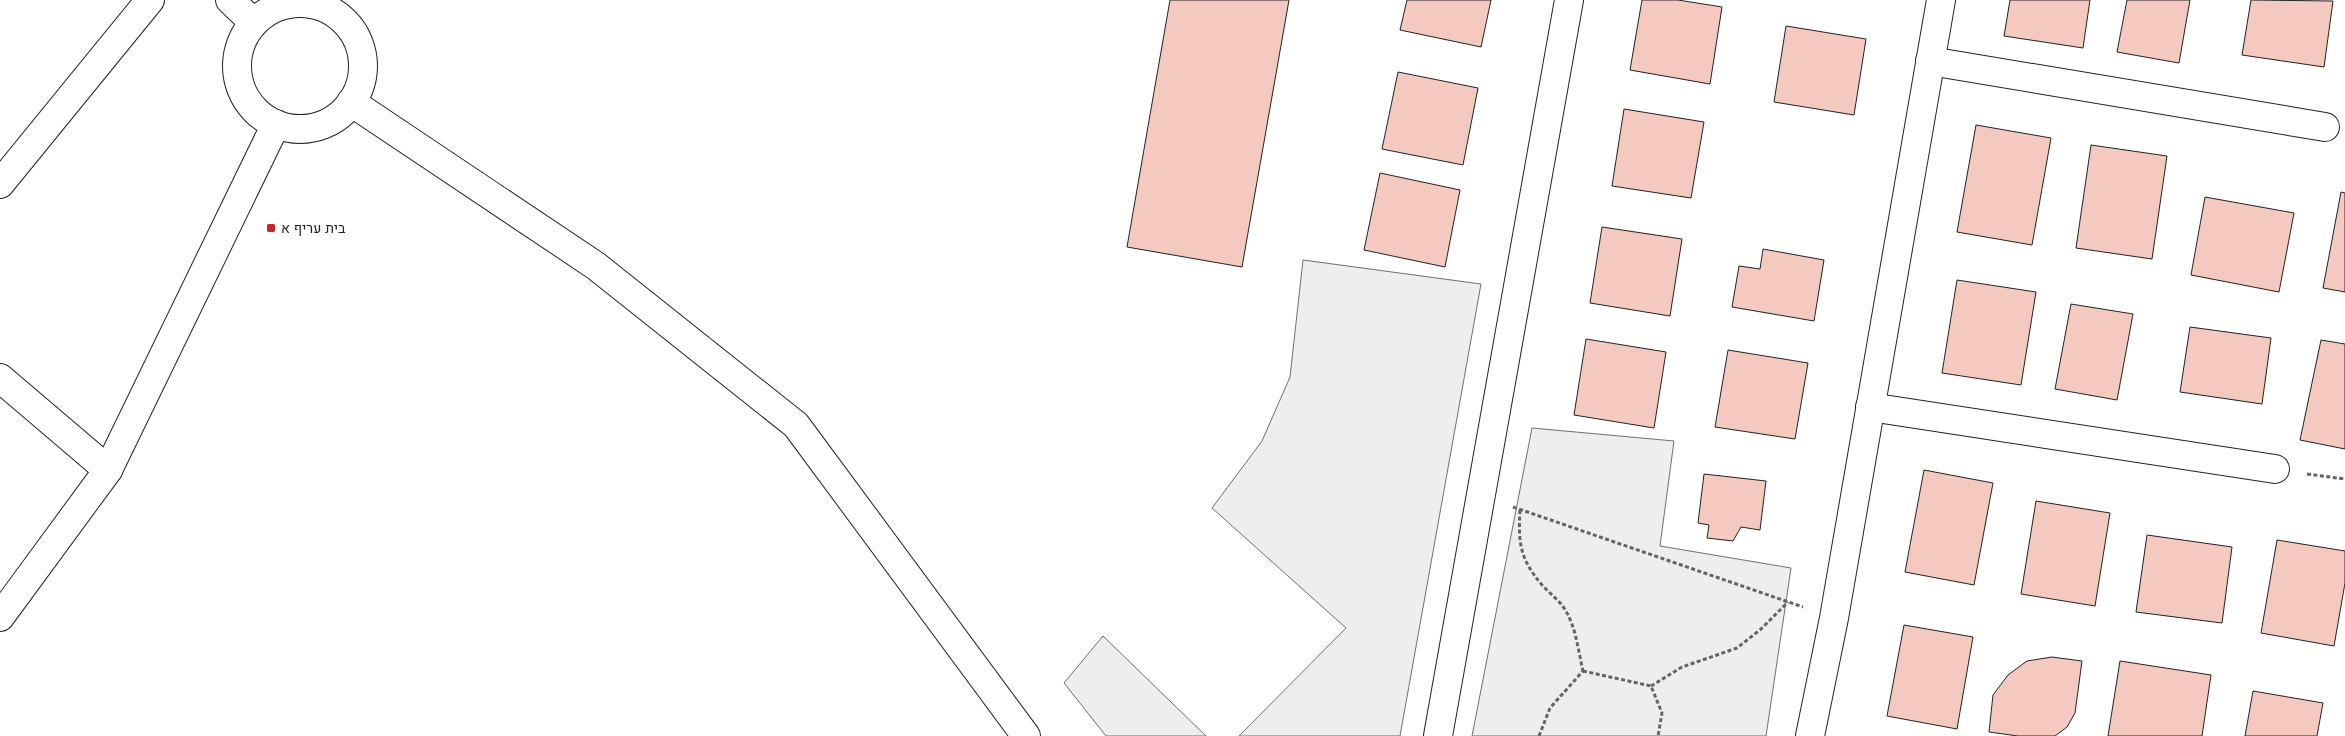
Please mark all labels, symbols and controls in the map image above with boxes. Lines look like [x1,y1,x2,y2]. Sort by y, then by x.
place label: בית עריף א [281,219,346,237]
marker: בית עריף א [265,222,277,234]

